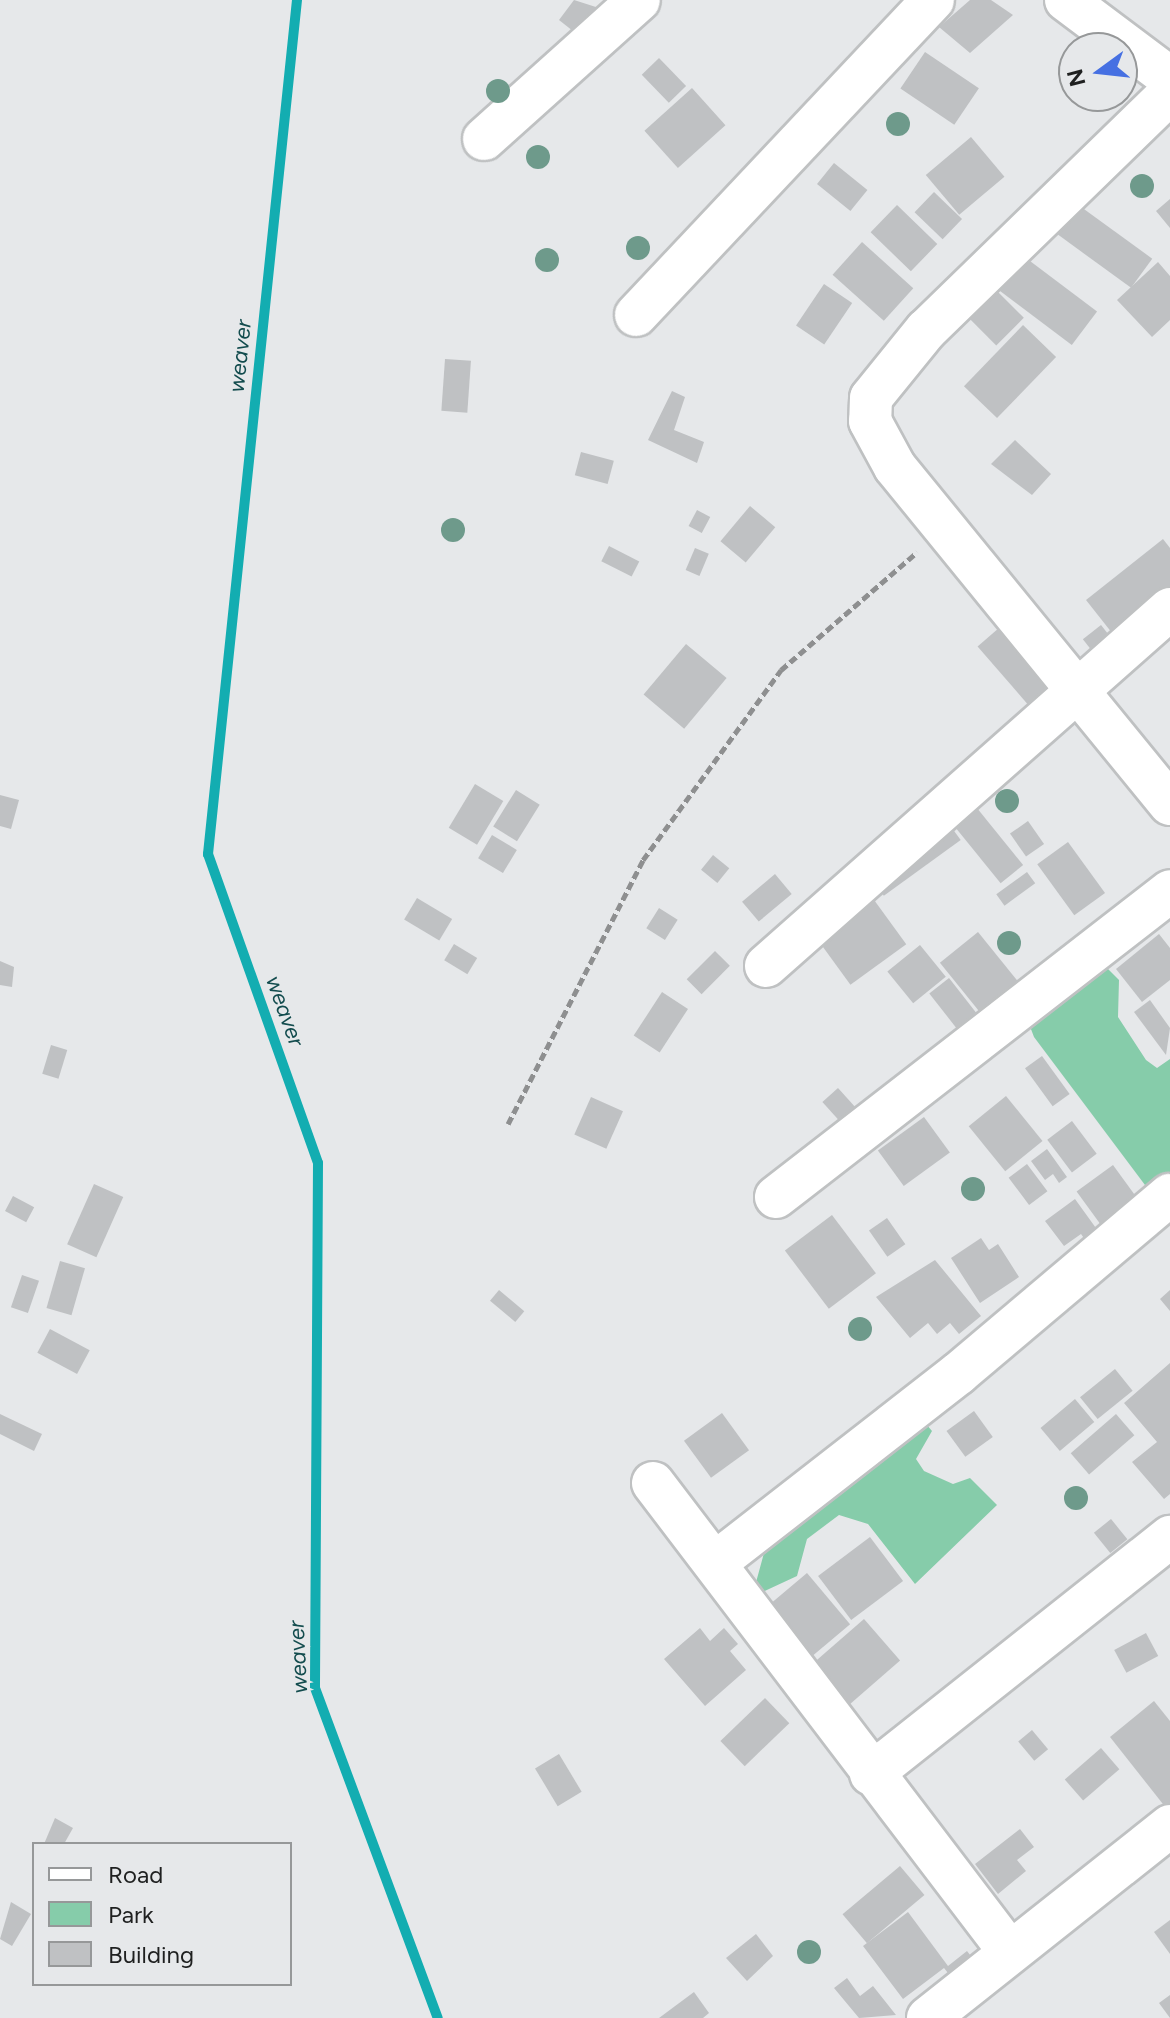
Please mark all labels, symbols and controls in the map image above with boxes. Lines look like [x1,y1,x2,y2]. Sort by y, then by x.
north arrow [1058,32,1138,112]
text: N [1061,66,1092,90]
water label: weaver [223,318,257,394]
water label: weaver [260,972,310,1050]
water label: weaver [283,1620,313,1694]
legend [32,1842,292,1986]
text: Road [108,1860,163,1889]
text: Park [108,1900,154,1929]
text: Building [108,1940,194,1969]

